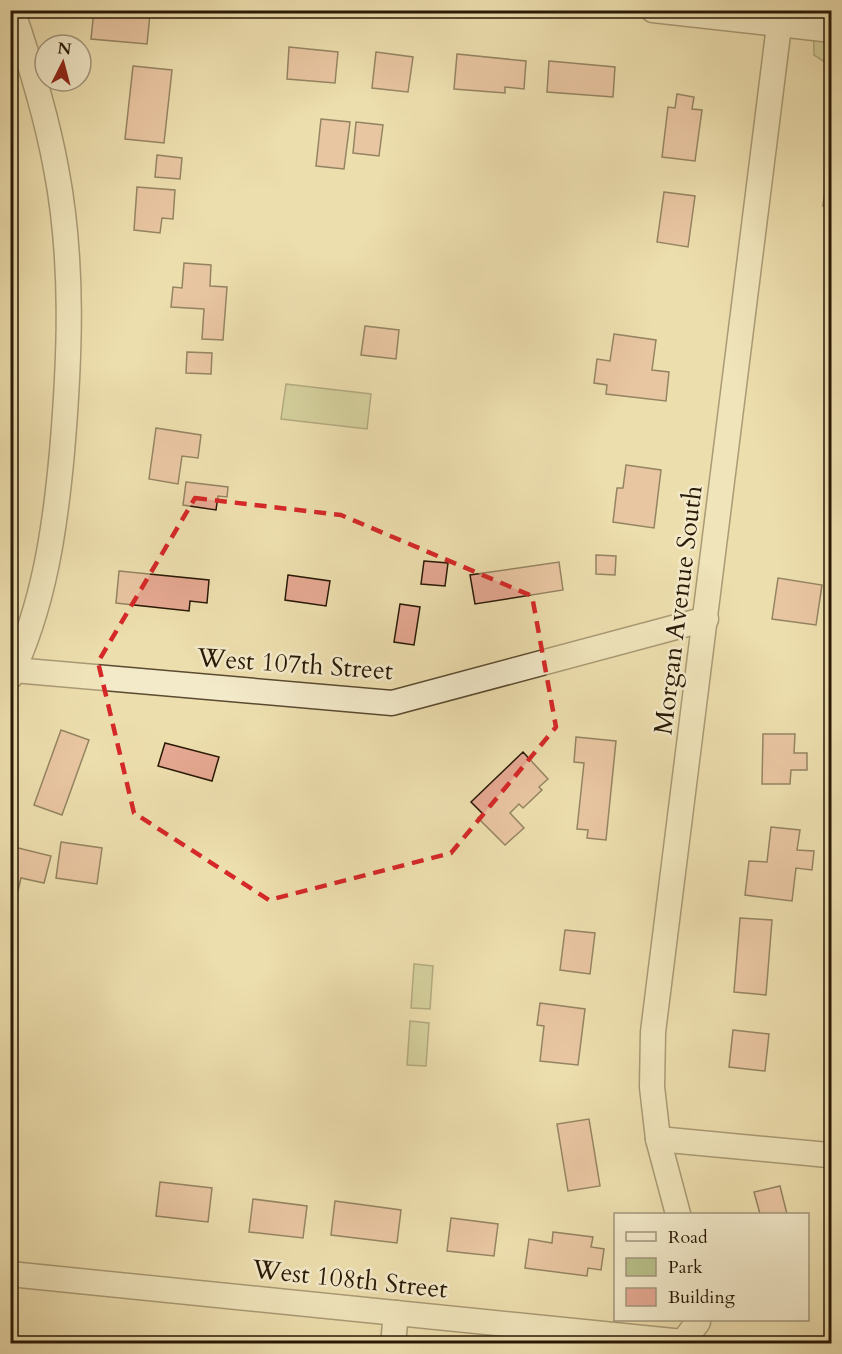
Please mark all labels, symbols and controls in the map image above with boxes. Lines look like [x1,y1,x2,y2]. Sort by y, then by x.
north arrow [33,33,93,93]
text: N [56,37,73,61]
street label: Morgan Avenue South [645,483,711,737]
street label: West 107th Street [195,640,394,688]
legend [614,1213,809,1321]
text: Road [668,1225,708,1250]
street label: West 108th Street [250,1251,449,1307]
text: Park [668,1255,703,1280]
text: Building [668,1285,736,1310]

